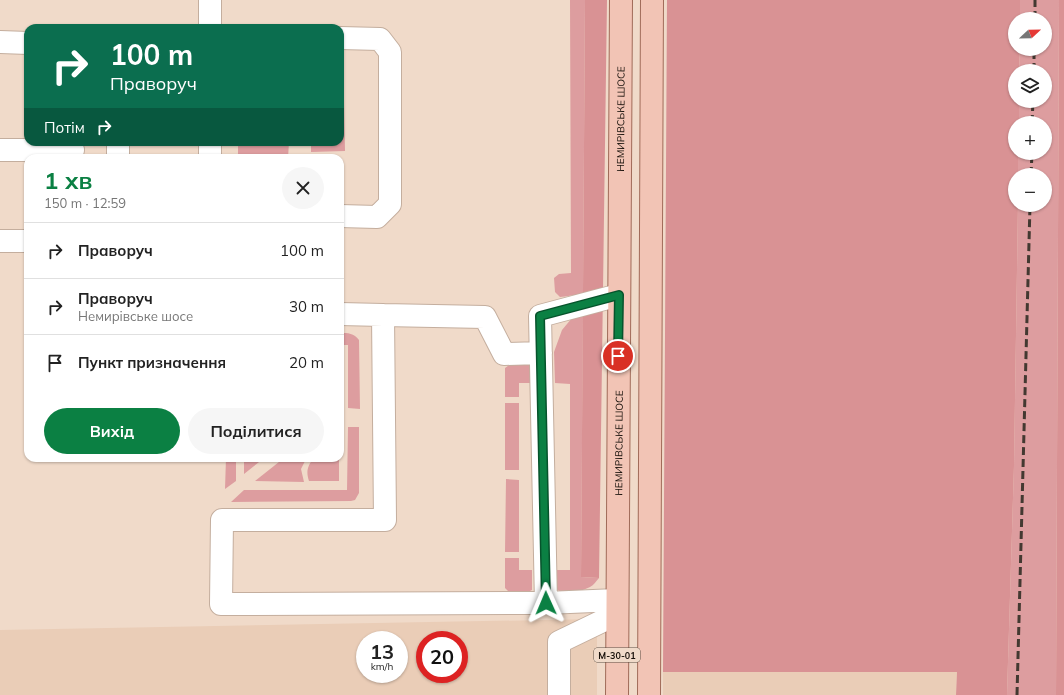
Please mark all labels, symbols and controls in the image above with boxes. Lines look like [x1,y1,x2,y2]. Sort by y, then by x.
north arrow [1008,12,1052,56]
map controls [1008,12,1052,212]
text: 100 m [110,37,193,72]
icon: right [44,40,96,92]
button: layers [1008,64,1052,108]
street label: НЕМИРІВСЬКЕ ШОСЕ [614,66,627,172]
text: Праворуч [110,72,197,95]
icon: right [93,116,115,138]
button: + [1008,116,1052,160]
text: Потім [44,118,85,137]
text: 1 хв [44,165,92,195]
button: close [282,167,324,209]
button: − [1008,168,1052,212]
text: 150 m · 12:59 [44,195,126,211]
icon: right [44,240,66,262]
text: Праворуч [78,241,153,260]
text: 100 m [280,241,324,260]
text: Праворуч [78,289,153,308]
icon: right [44,296,66,318]
text: 30 m [289,297,324,316]
text: Немирівське шосе [78,308,193,324]
pin [601,339,635,373]
icon: arrive [607,345,629,367]
icon: arrive [44,352,66,374]
text: Пункт призначення [78,353,226,372]
text: 20 m [289,353,324,372]
street label: НЕМИРІВСЬКЕ ШОСЕ [612,390,625,496]
button: Вихід [44,408,180,454]
button: Поділитися [188,408,324,454]
position arrow [525,582,567,624]
speed limit sign: 20 [416,631,468,683]
text: 13 [370,639,394,664]
road number: М-30-01 [594,648,640,662]
text: km/h [371,660,393,673]

